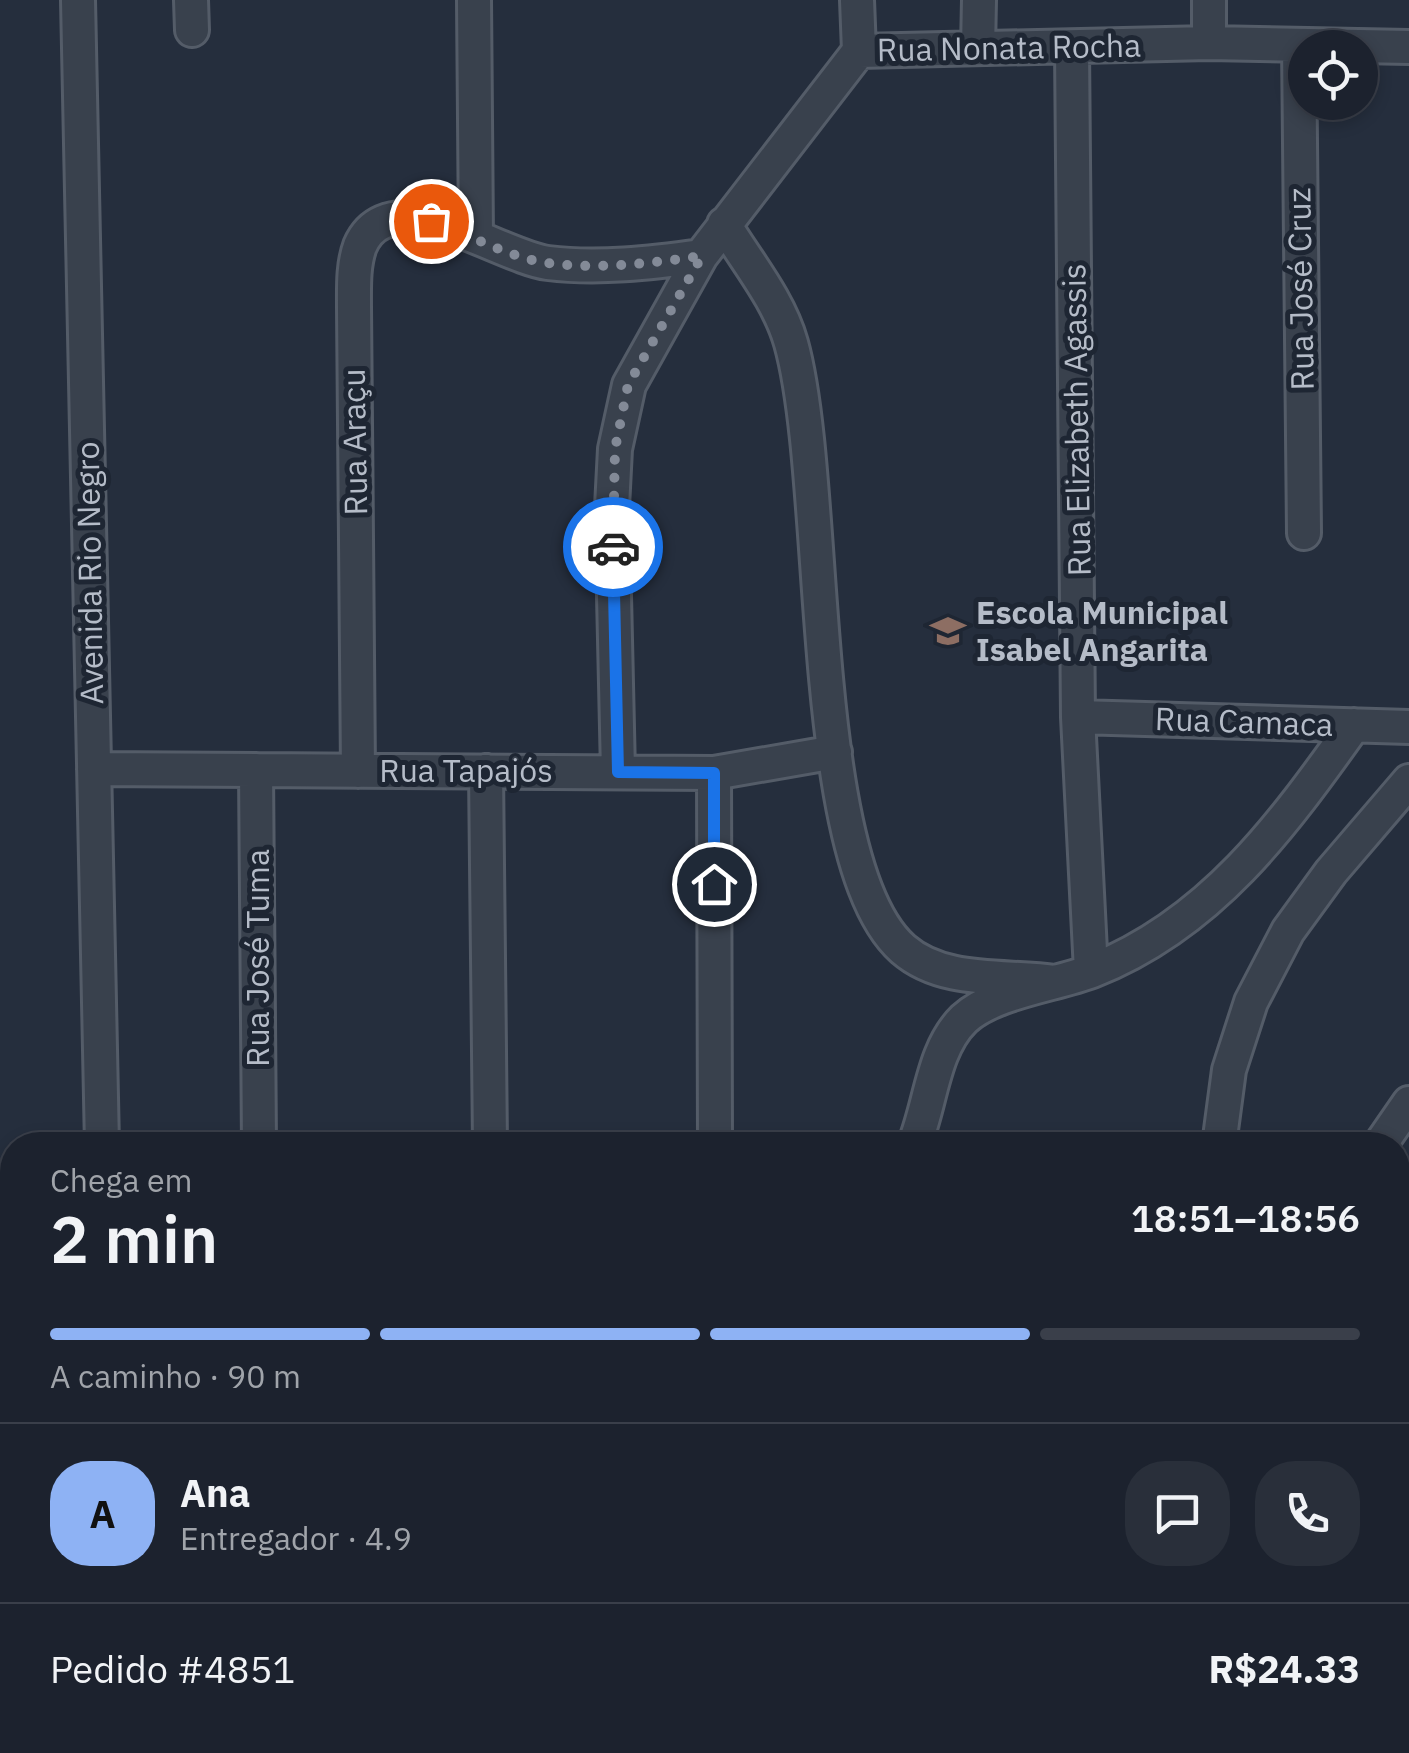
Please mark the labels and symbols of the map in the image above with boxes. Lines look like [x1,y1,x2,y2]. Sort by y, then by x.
street label: Rua Nonata Rocha [877,24,1141,70]
pin [389,179,474,264]
street label: Rua José Cruz [1277,187,1323,391]
street label: Rua Elizabeth Agassis [1052,263,1100,577]
street label: Rua Araçu [332,368,376,516]
street label: Avenida Rio Negro [66,441,112,705]
courier [563,497,663,597]
place label: Escola Municipal Isabel Angarita [976,591,1228,670]
school or university icon: Escola Municipal Isabel Angarita [929,612,967,650]
street label: Rua Camaca [1154,697,1334,745]
street label: Rua Tapajós [379,749,553,791]
pin [672,842,757,927]
street label: Rua José Tuma [236,849,278,1067]

